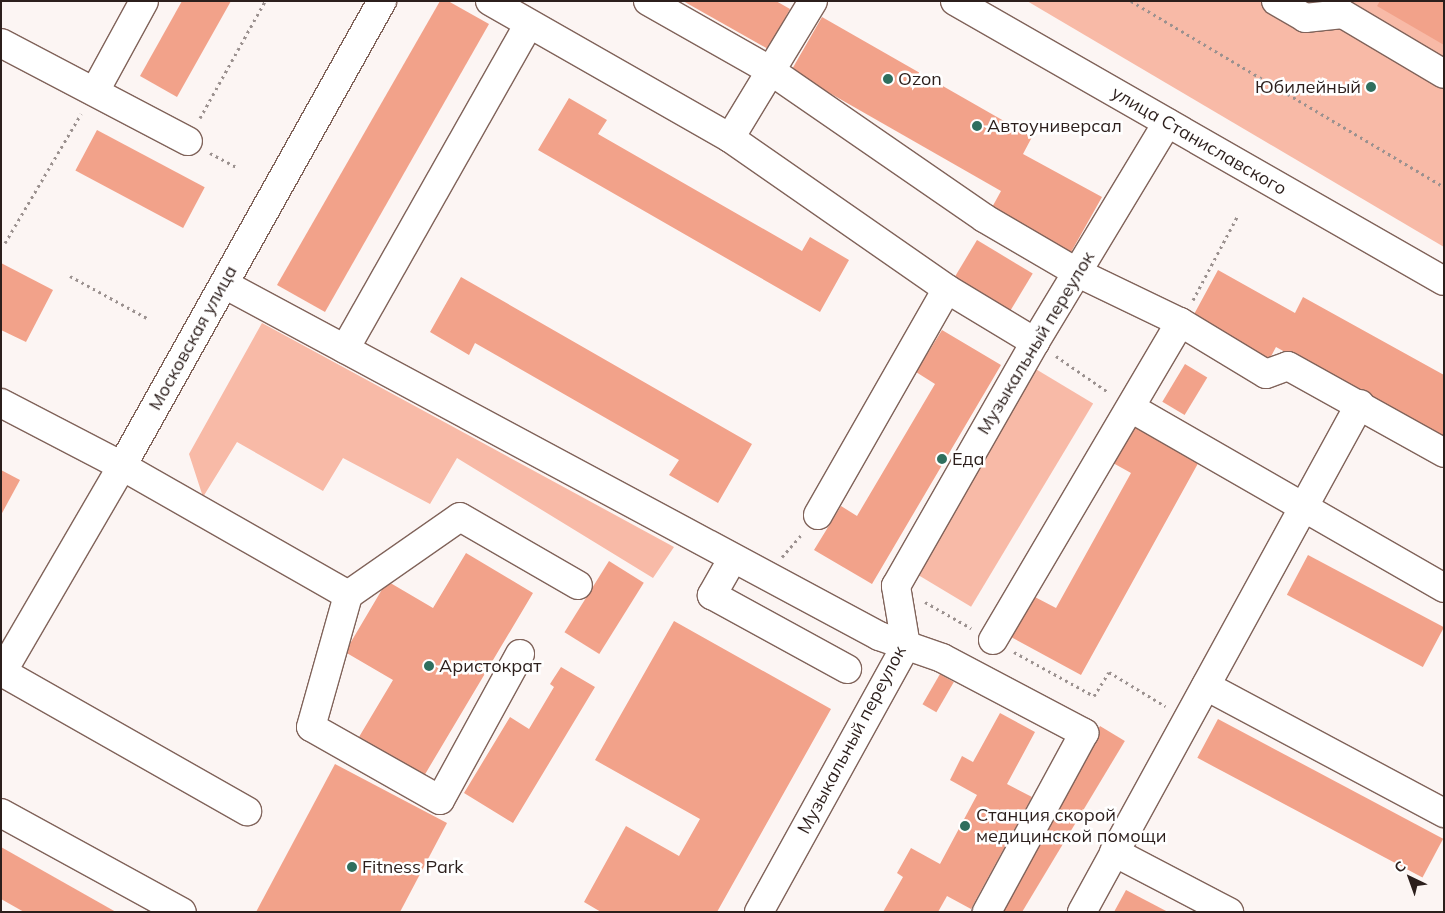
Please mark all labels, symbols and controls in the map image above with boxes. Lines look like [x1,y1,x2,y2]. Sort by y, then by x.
place label: Ozon [898,68,942,90]
marker: Ozon [882,73,894,85]
place label: Юбилейный [1255,76,1361,98]
marker: Юбилейный [1365,81,1377,93]
street label: улица Станиславского [1108,82,1290,200]
place label: Автоуниверсал [987,115,1122,137]
marker: Автоуниверсал [971,120,983,132]
street label: Музыкальный переулок [973,248,1099,438]
street label: Московская улица [144,262,242,414]
place label: Еда [952,448,985,470]
marker: Еда [936,453,948,465]
street label: Музыкальный переулок [793,642,911,838]
place label: Аристократ [439,655,541,677]
marker: Аристократ [423,660,435,672]
place label: Станция скорой медицинской помощи [976,805,1166,848]
marker: Станция скорой медицинской помощи [958,819,972,833]
north arrow [1385,853,1435,903]
place label: Fitness Park [362,856,463,878]
text: С [1390,857,1410,877]
marker: Fitness Park [346,861,358,873]

